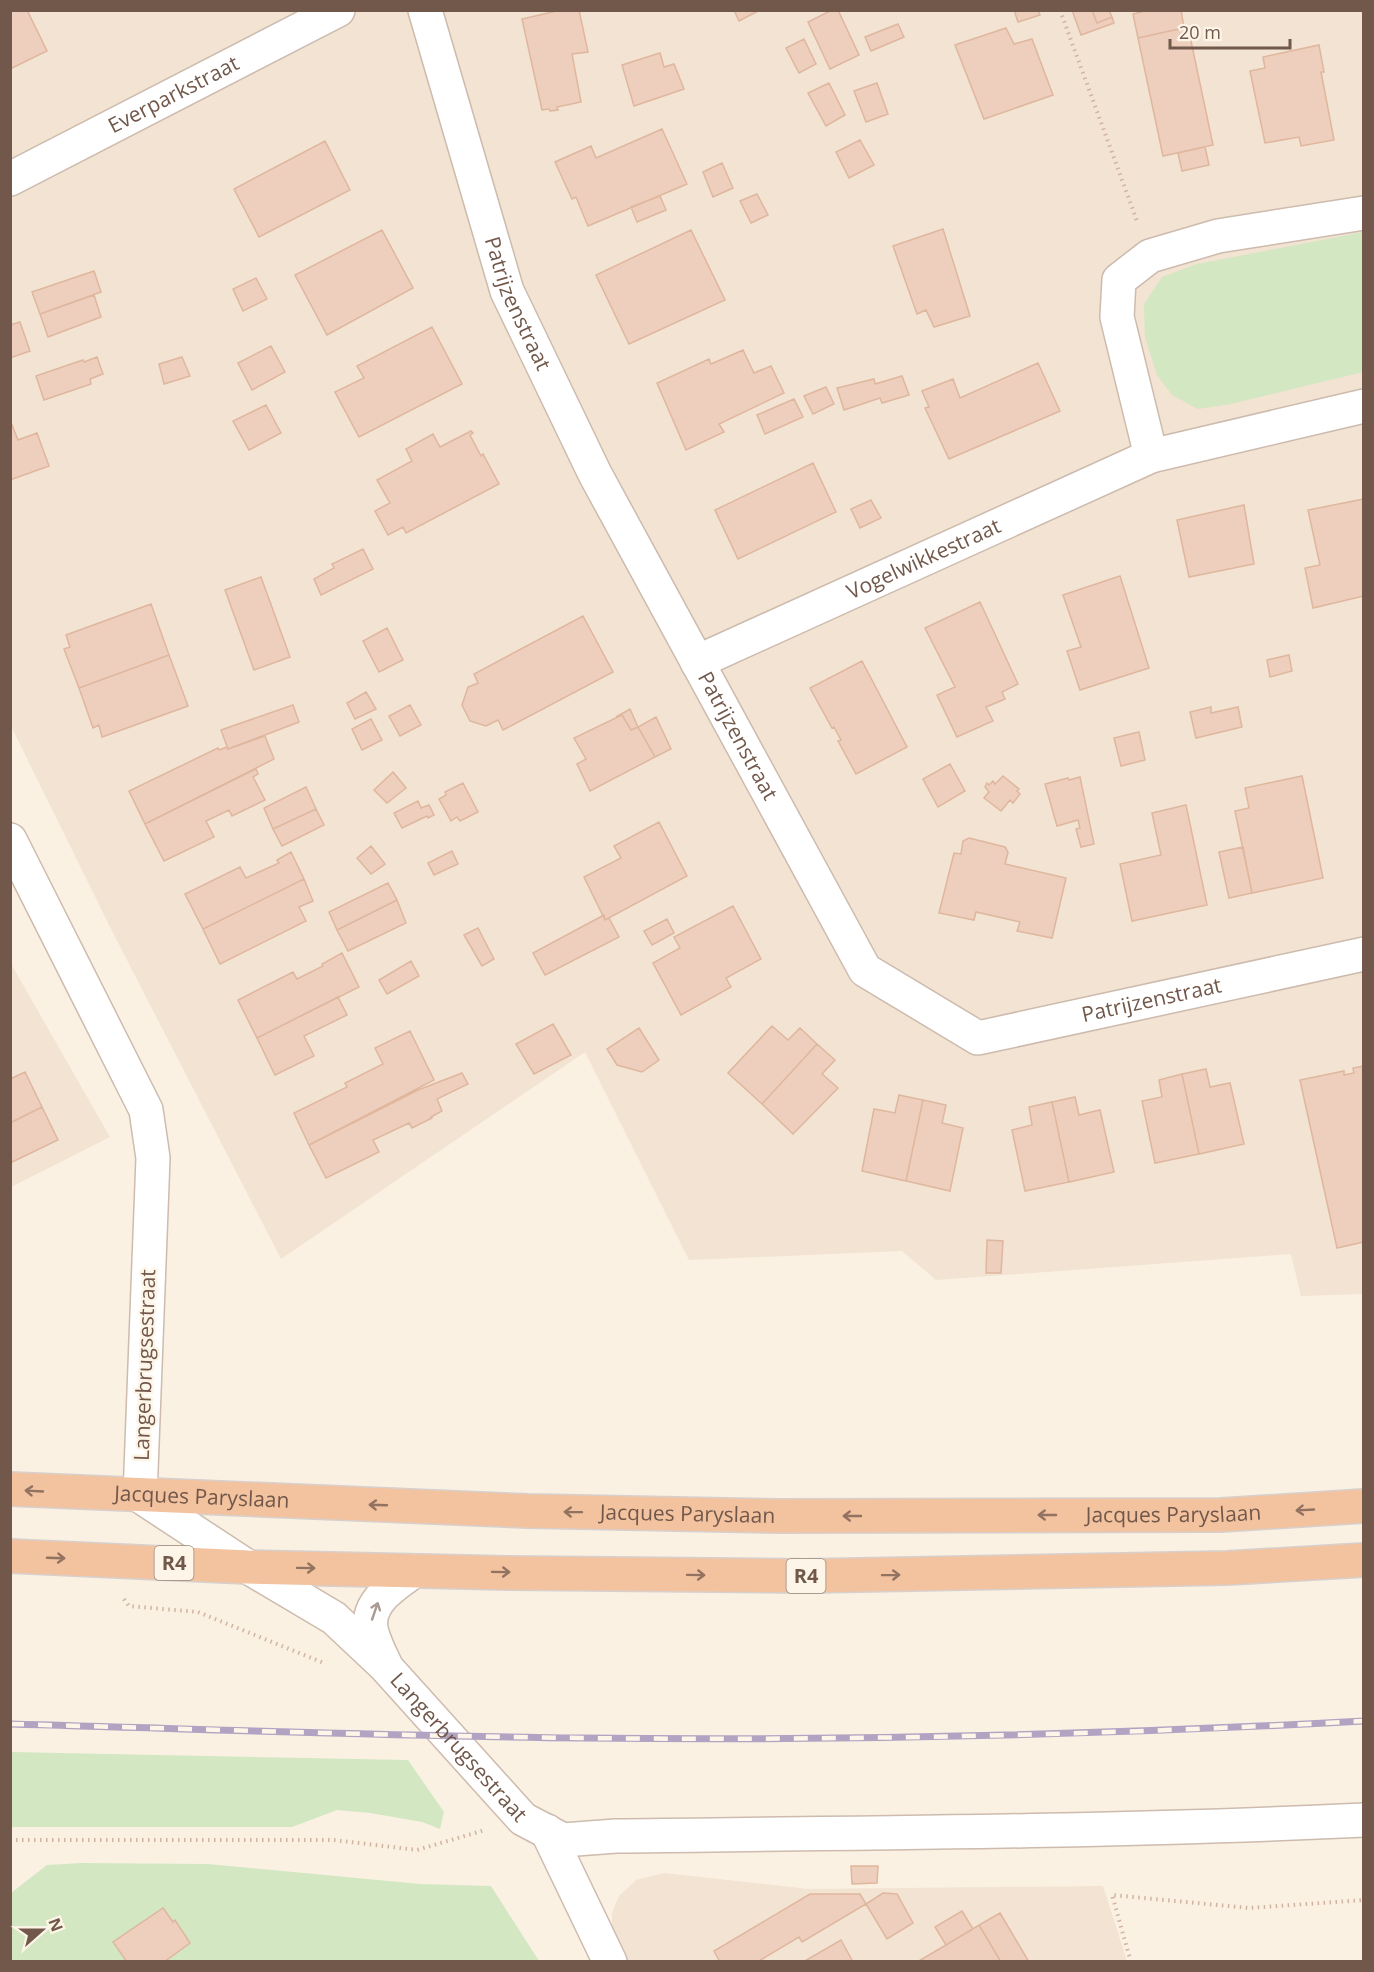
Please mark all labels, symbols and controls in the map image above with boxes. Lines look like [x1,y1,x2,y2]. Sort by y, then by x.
scale bar [1170,12,1290,50]
text: 20 m [1179,20,1221,44]
street label: Everparkstraat [103,48,243,139]
street label: Patrijzenstraat [479,233,558,375]
street label: Vogelwikkestraat [842,511,1005,605]
street label: Patrijzenstraat [692,666,785,805]
street label: Patrijzenstraat [1079,970,1224,1028]
street label: Langerbrugsestraat [127,1269,161,1461]
street label: Jacques Paryslaan [112,1478,290,1514]
one-way arrow [25,1485,45,1496]
street label: Jacques Paryslaan [598,1497,775,1529]
street label: Jacques Paryslaan [1084,1498,1262,1528]
one-way arrow [368,1500,388,1511]
one-way arrow [1296,1504,1316,1515]
one-way arrow [563,1506,583,1518]
one-way arrow [1038,1509,1058,1521]
one-way arrow [843,1510,863,1522]
road number: R4 [154,1546,194,1580]
one-way arrow [45,1552,65,1563]
road number: R4 [786,1559,826,1593]
one-way arrow [296,1562,316,1574]
one-way arrow [491,1567,511,1578]
one-way arrow [686,1569,706,1581]
one-way arrow [880,1569,900,1581]
one-way arrow [370,1602,381,1621]
street label: Langerbrugsestraat [385,1666,534,1827]
north arrow [12,1900,72,1960]
text: N [43,1915,69,1935]

